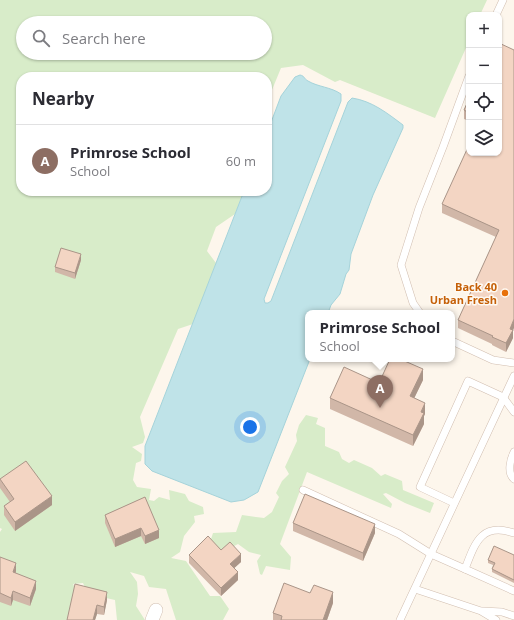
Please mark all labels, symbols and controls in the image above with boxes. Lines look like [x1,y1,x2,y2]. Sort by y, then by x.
map controls [466,12,502,156]
button: + [466,12,502,48]
search box [16,16,272,60]
icon: search [30,27,52,49]
text: Search here [62,28,146,48]
button: − [466,48,502,84]
button: locate [466,84,502,120]
text: Nearby [32,87,94,110]
button: layers [466,120,502,156]
text: Primrose School [70,142,191,162]
text: A [41,152,49,170]
text: 60 m [226,152,256,170]
text: School [70,162,110,180]
place label: Back 40 Urban Fresh [430,279,497,307]
marker: Back 40 Urban Fresh [500,288,510,298]
popup [305,310,455,362]
text: Primrose School [320,317,440,337]
text: School [320,337,360,355]
pin: A [367,375,393,408]
your location [240,417,260,437]

